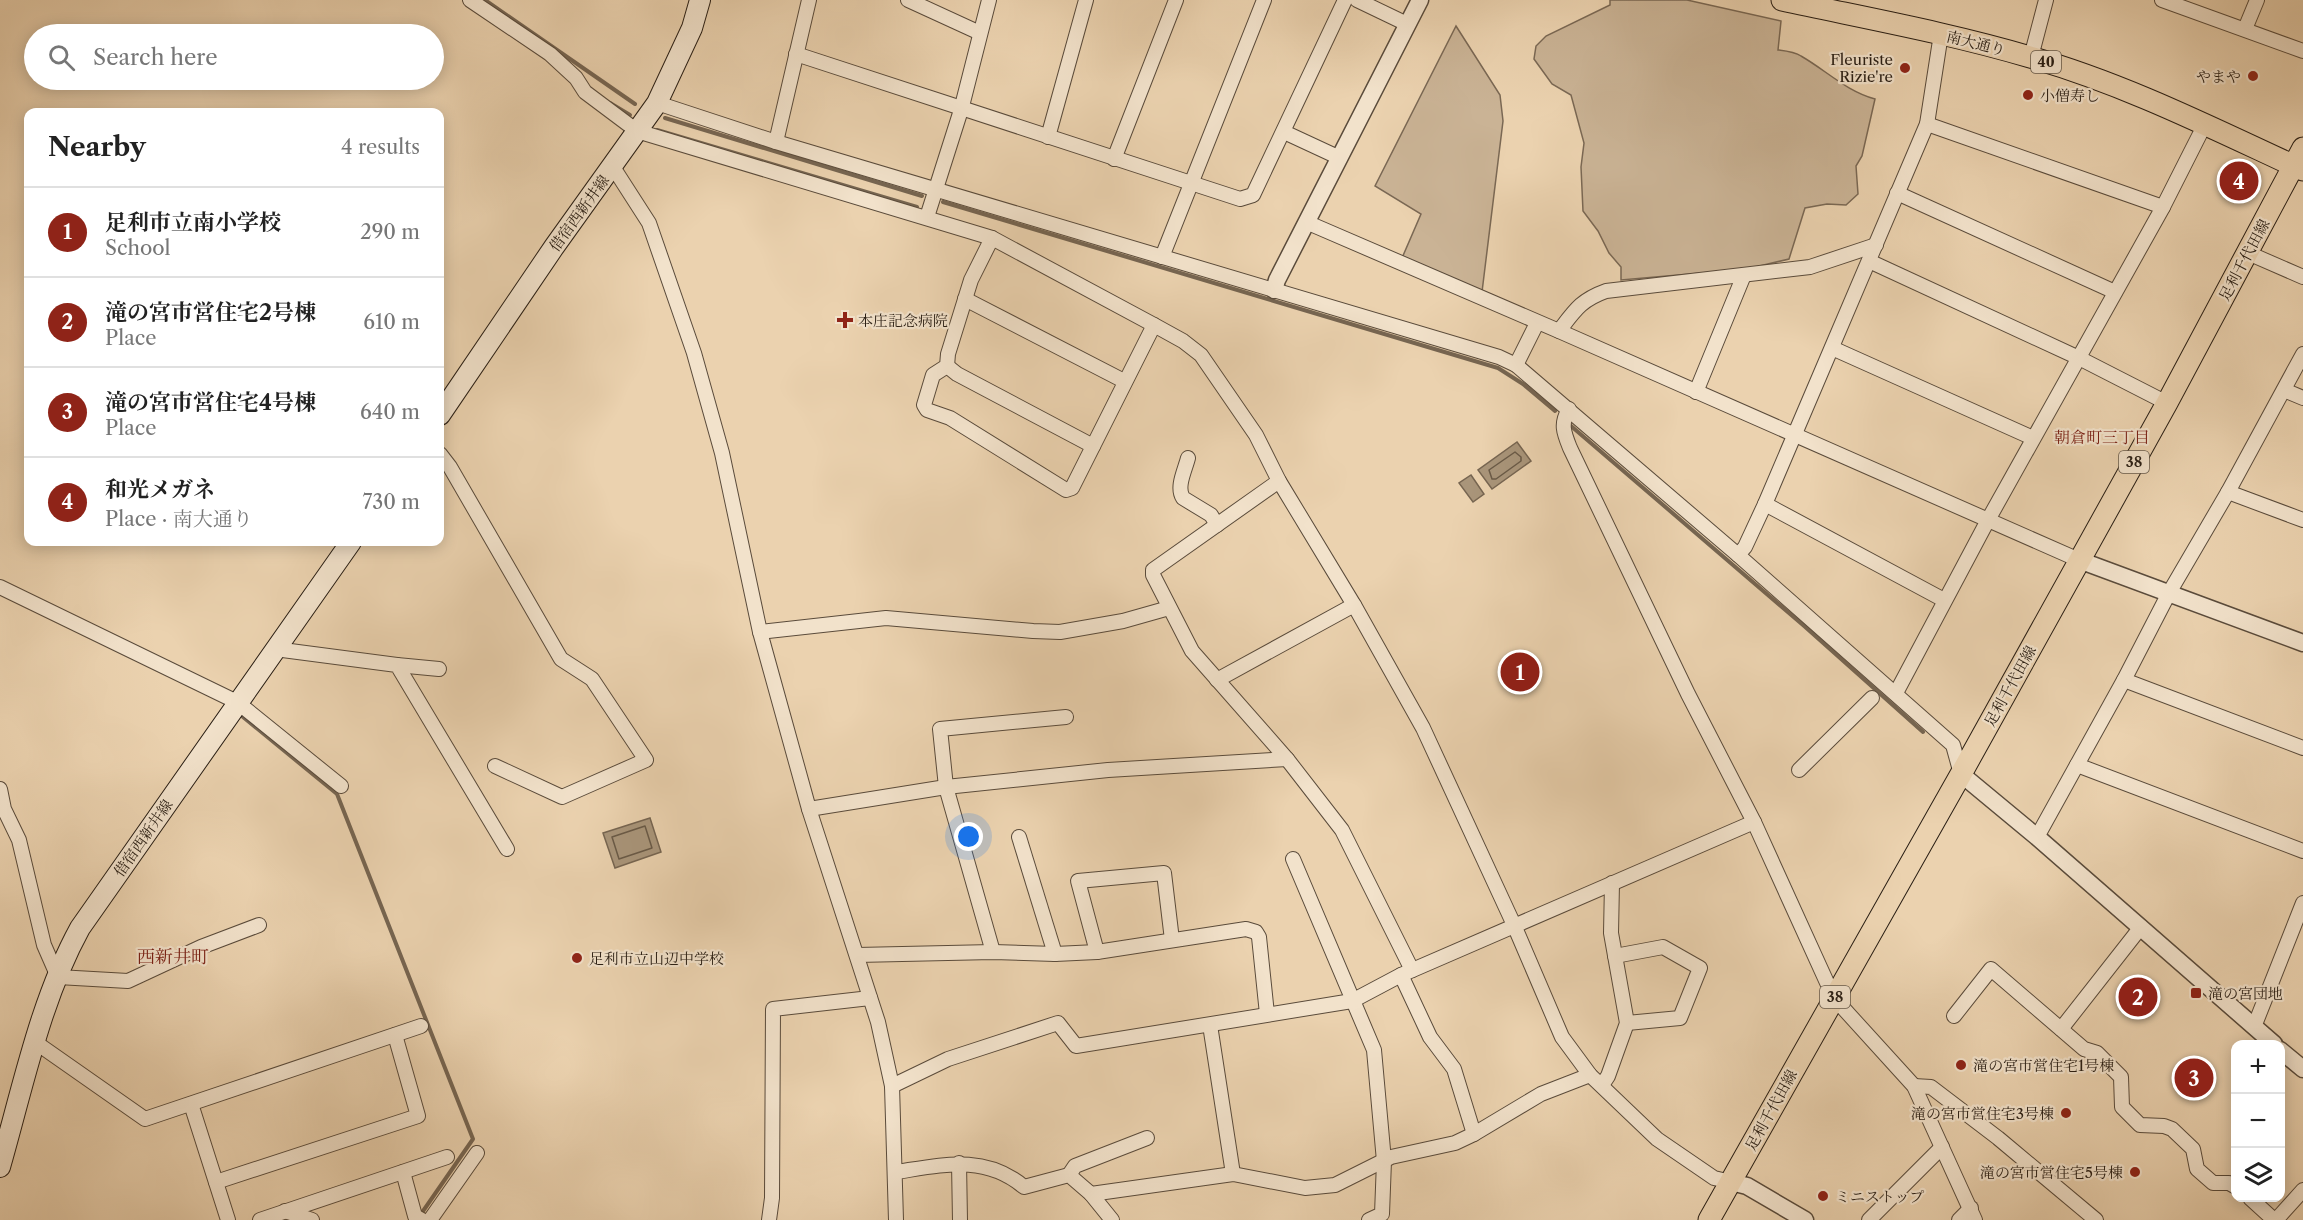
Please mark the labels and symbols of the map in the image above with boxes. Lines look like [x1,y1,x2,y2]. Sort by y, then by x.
street label: 南大通り [1945,27,2007,59]
place label: Fleuriste Rizie're [1830,50,1893,86]
road number: 40 [2031,51,2061,73]
marker: Fleuriste Rizie're [1898,61,1912,75]
place label: やまや [2196,67,2241,86]
marker: やまや [2246,69,2260,83]
place label: 小僧寿し [2040,86,2100,105]
marker: 小僧寿し [2021,88,2035,102]
pin: 4 [2220,158,2258,204]
street label: 借宿西新井線 [545,171,613,255]
street label: 足利千代田線 [2214,216,2274,304]
marker: 本庄記念病院 [836,311,854,329]
place label: 本庄記念病院 [858,311,948,330]
district label: 朝倉町三丁目 [2054,427,2150,447]
road number: 38 [2119,451,2149,473]
street label: 足利千代田線 [1980,642,2040,730]
pin: 1 [1500,650,1540,694]
street label: 借宿西新井線 [109,796,177,880]
your location [954,822,983,851]
district label: 西新井町 [137,946,209,968]
place label: 足利市立山辺中学校 [589,949,724,968]
marker: 足利市立山辺中学校 [570,951,584,965]
pin: 2 [2118,974,2158,1020]
place label: 滝の宮団地 [2208,984,2283,1003]
road number: 38 [1820,986,1850,1008]
marker: 滝の宮団地 [2189,986,2203,1000]
place label: 滝の宮市営住宅1号棟 [1973,1056,2114,1075]
pin: 3 [2174,1056,2214,1100]
marker: 滝の宮市営住宅1号棟 [1954,1058,1968,1072]
street label: 足利千代田線 [1741,1066,1801,1154]
place label: 滝の宮市営住宅3号棟 [1911,1104,2054,1123]
marker: 滝の宮市営住宅3号棟 [2059,1106,2073,1120]
place label: 滝の宮市営住宅5号棟 [1980,1163,2123,1182]
marker: 滝の宮市営住宅5号棟 [2128,1165,2142,1179]
place label: ミニストップ [1835,1187,1925,1206]
marker: ミニストップ [1816,1189,1830,1203]

